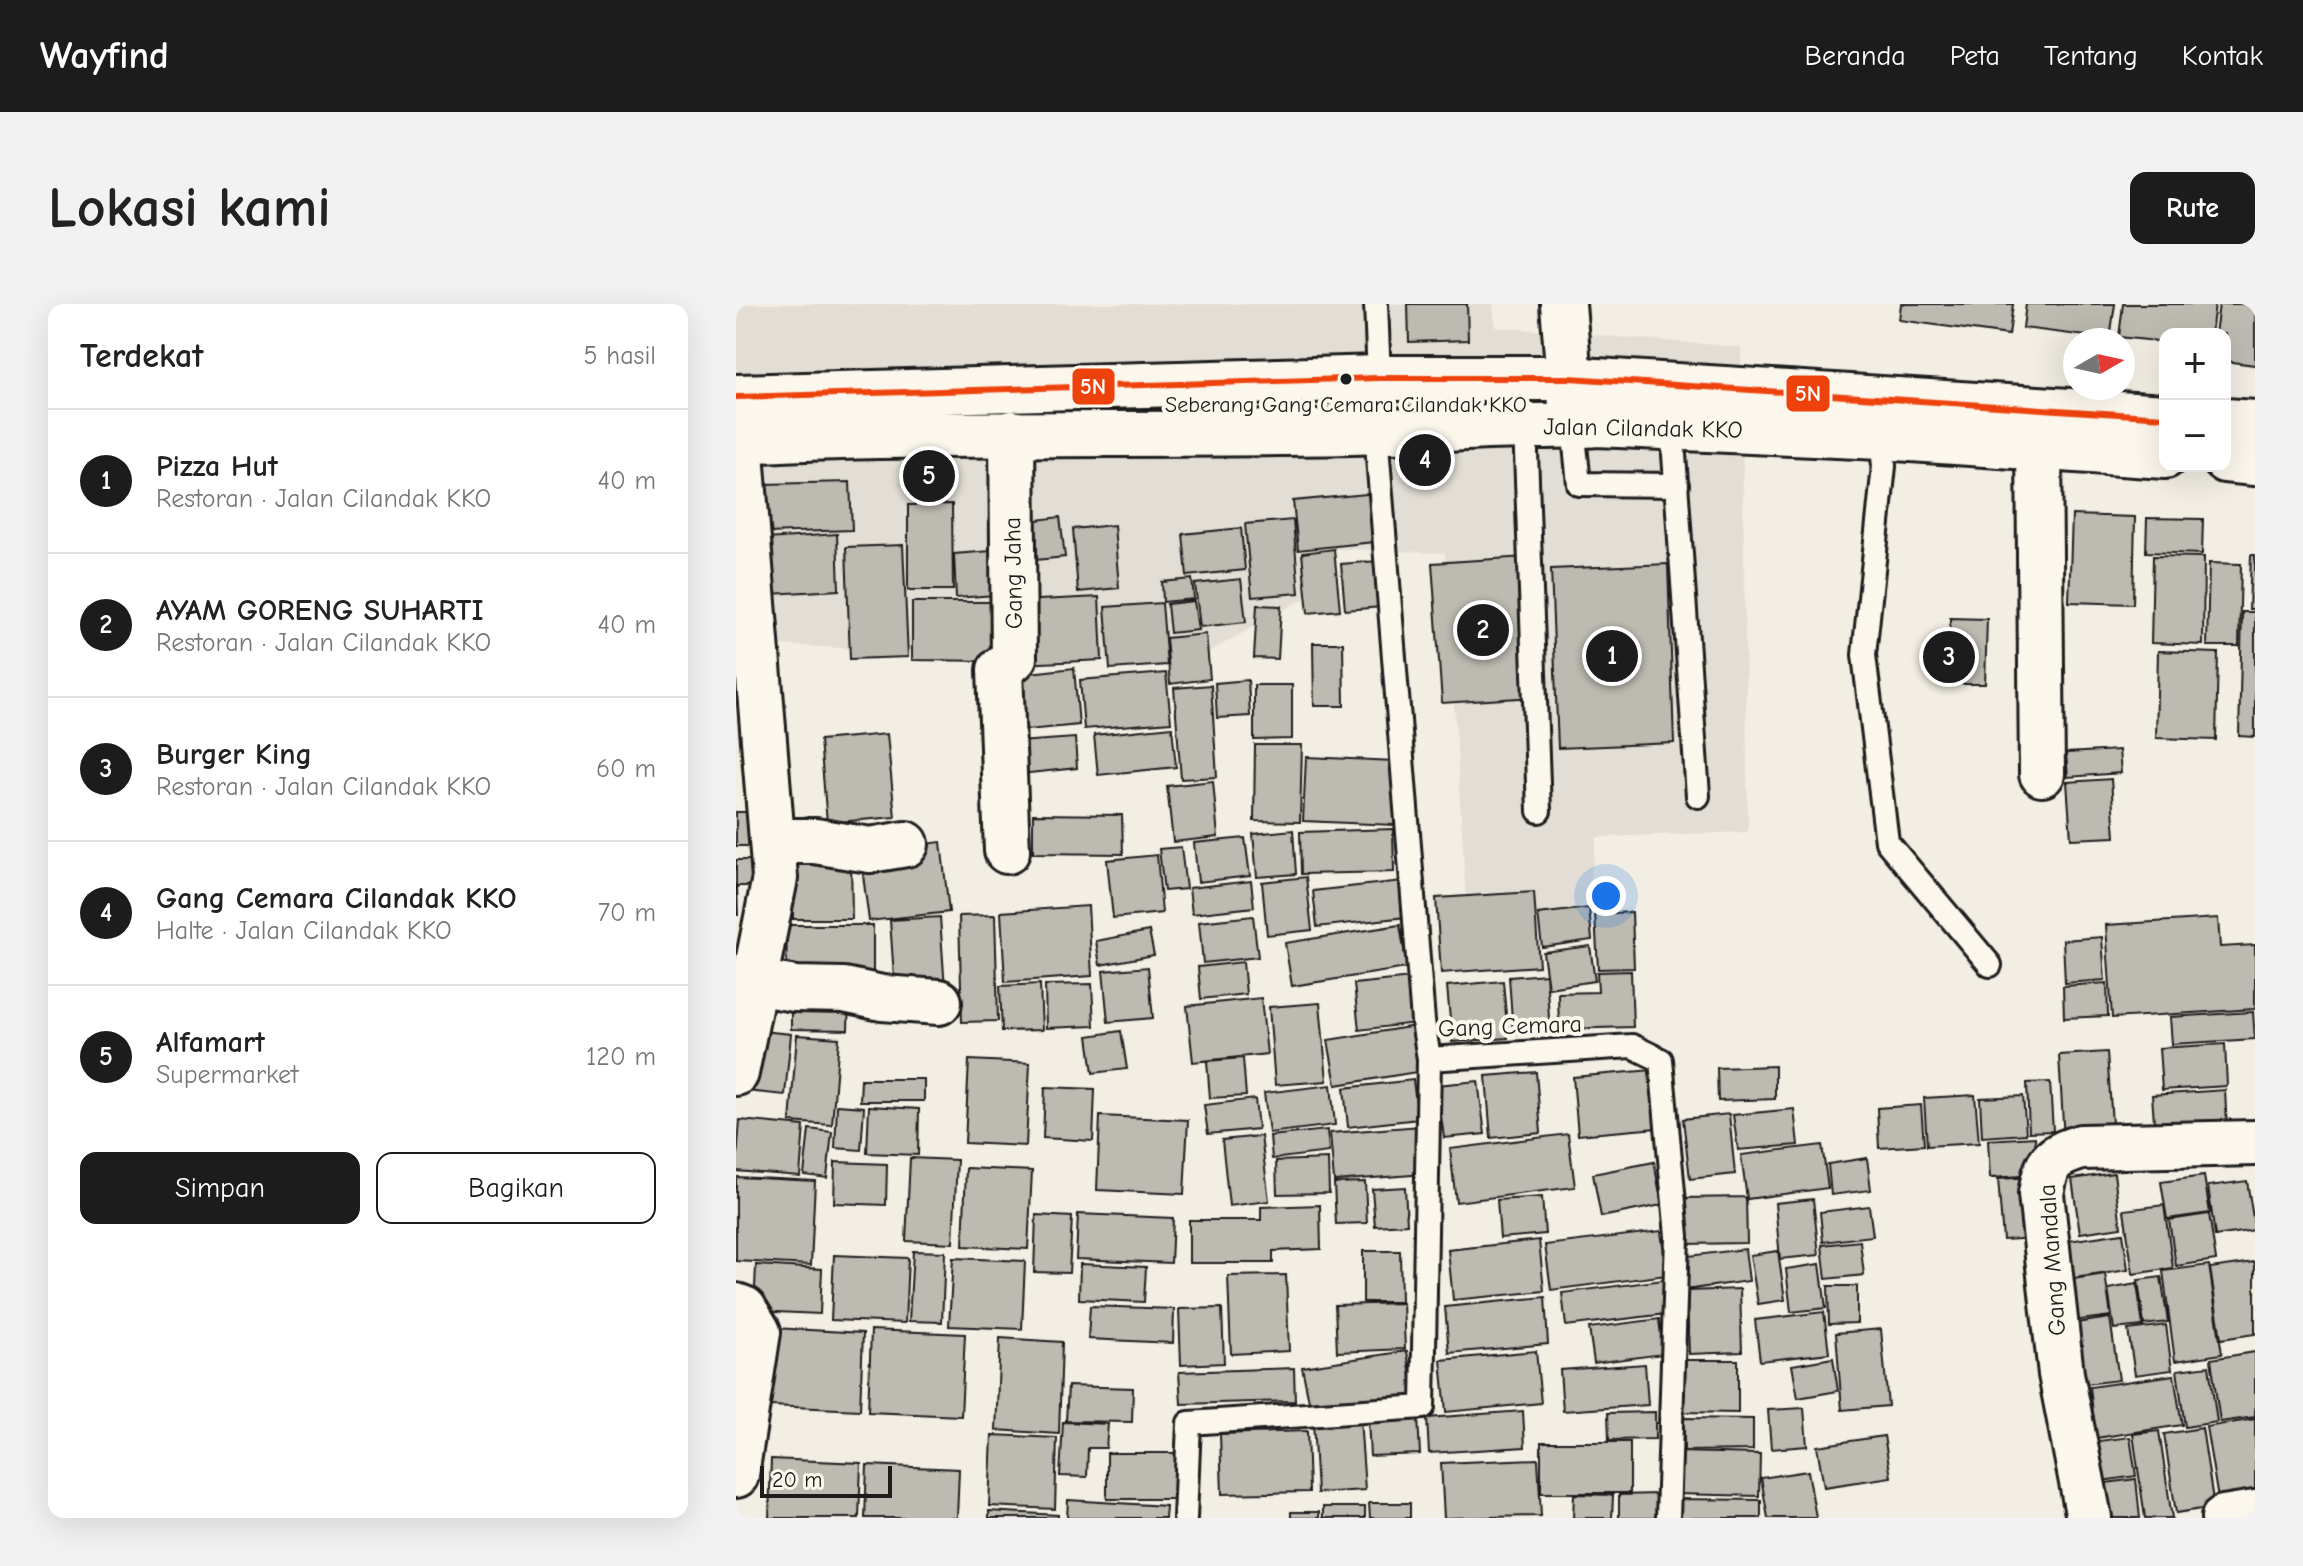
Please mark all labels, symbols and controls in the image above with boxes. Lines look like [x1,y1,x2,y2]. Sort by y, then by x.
text: Wayfind [40,34,169,78]
text: Beranda [1805,40,1906,72]
text: Peta [1950,40,2000,72]
text: Tentang [2044,40,2138,72]
text: Kontak [2182,40,2263,72]
button: Rute [2130,172,2255,244]
text: Lokasi kami [48,176,331,240]
north arrow [2063,328,2135,400]
map controls [2159,328,2231,472]
button: + [2159,328,2231,400]
text: Terdekat [80,336,203,376]
text: 5 hasil [583,341,656,371]
line badge: 5N [1071,367,1116,406]
marker: Seberang Gang Cemara Cilandak KKO [1338,371,1354,387]
text: 5N [1080,374,1106,400]
line badge: 5N [1785,374,1831,413]
text: 5N [1795,381,1821,407]
place label: Seberang Gang Cemara Cilandak KKO [1165,392,1527,418]
button: − [2159,400,2231,472]
street label: Jalan Cilandak KKO [1543,412,1743,444]
pin: 4 [1399,430,1451,490]
pin: 5 [903,446,955,506]
text: Pizza Hut [156,449,278,484]
text: 1 [101,466,111,496]
text: 40 m [597,466,656,496]
text: Restoran · Jalan Cilandak KKO [156,484,491,514]
street label: Gang Jaha [998,517,1028,629]
text: AYAM GORENG SUHARTI [156,593,484,628]
pin: 2 [1457,600,1509,660]
text: 2 [100,610,112,640]
text: 40 m [597,610,656,640]
pin: 1 [1586,626,1638,686]
pin: 3 [1923,627,1975,687]
text: Restoran · Jalan Cilandak KKO [156,628,491,658]
text: Burger King [156,737,312,772]
text: 3 [100,754,112,784]
text: 60 m [596,754,656,784]
text: Restoran · Jalan Cilandak KKO [156,772,491,802]
your location [1586,876,1626,916]
text: Gang Cemara Cilandak KKO [156,881,517,916]
text: 4 [100,898,112,928]
text: 70 m [598,898,656,928]
text: Halte · Jalan Cilandak KKO [156,916,452,946]
street label: Gang Cemara [1438,1009,1582,1043]
text: Alfamart [156,1025,265,1060]
text: 5 [99,1042,113,1072]
text: 120 m [586,1042,656,1072]
text: Supermarket [156,1060,299,1090]
button: Simpan [80,1152,360,1224]
button: Bagikan [376,1152,656,1224]
street label: Gang Mandala [2033,1183,2071,1337]
scale bar [760,1462,892,1498]
text: 20 m [772,1467,822,1493]

